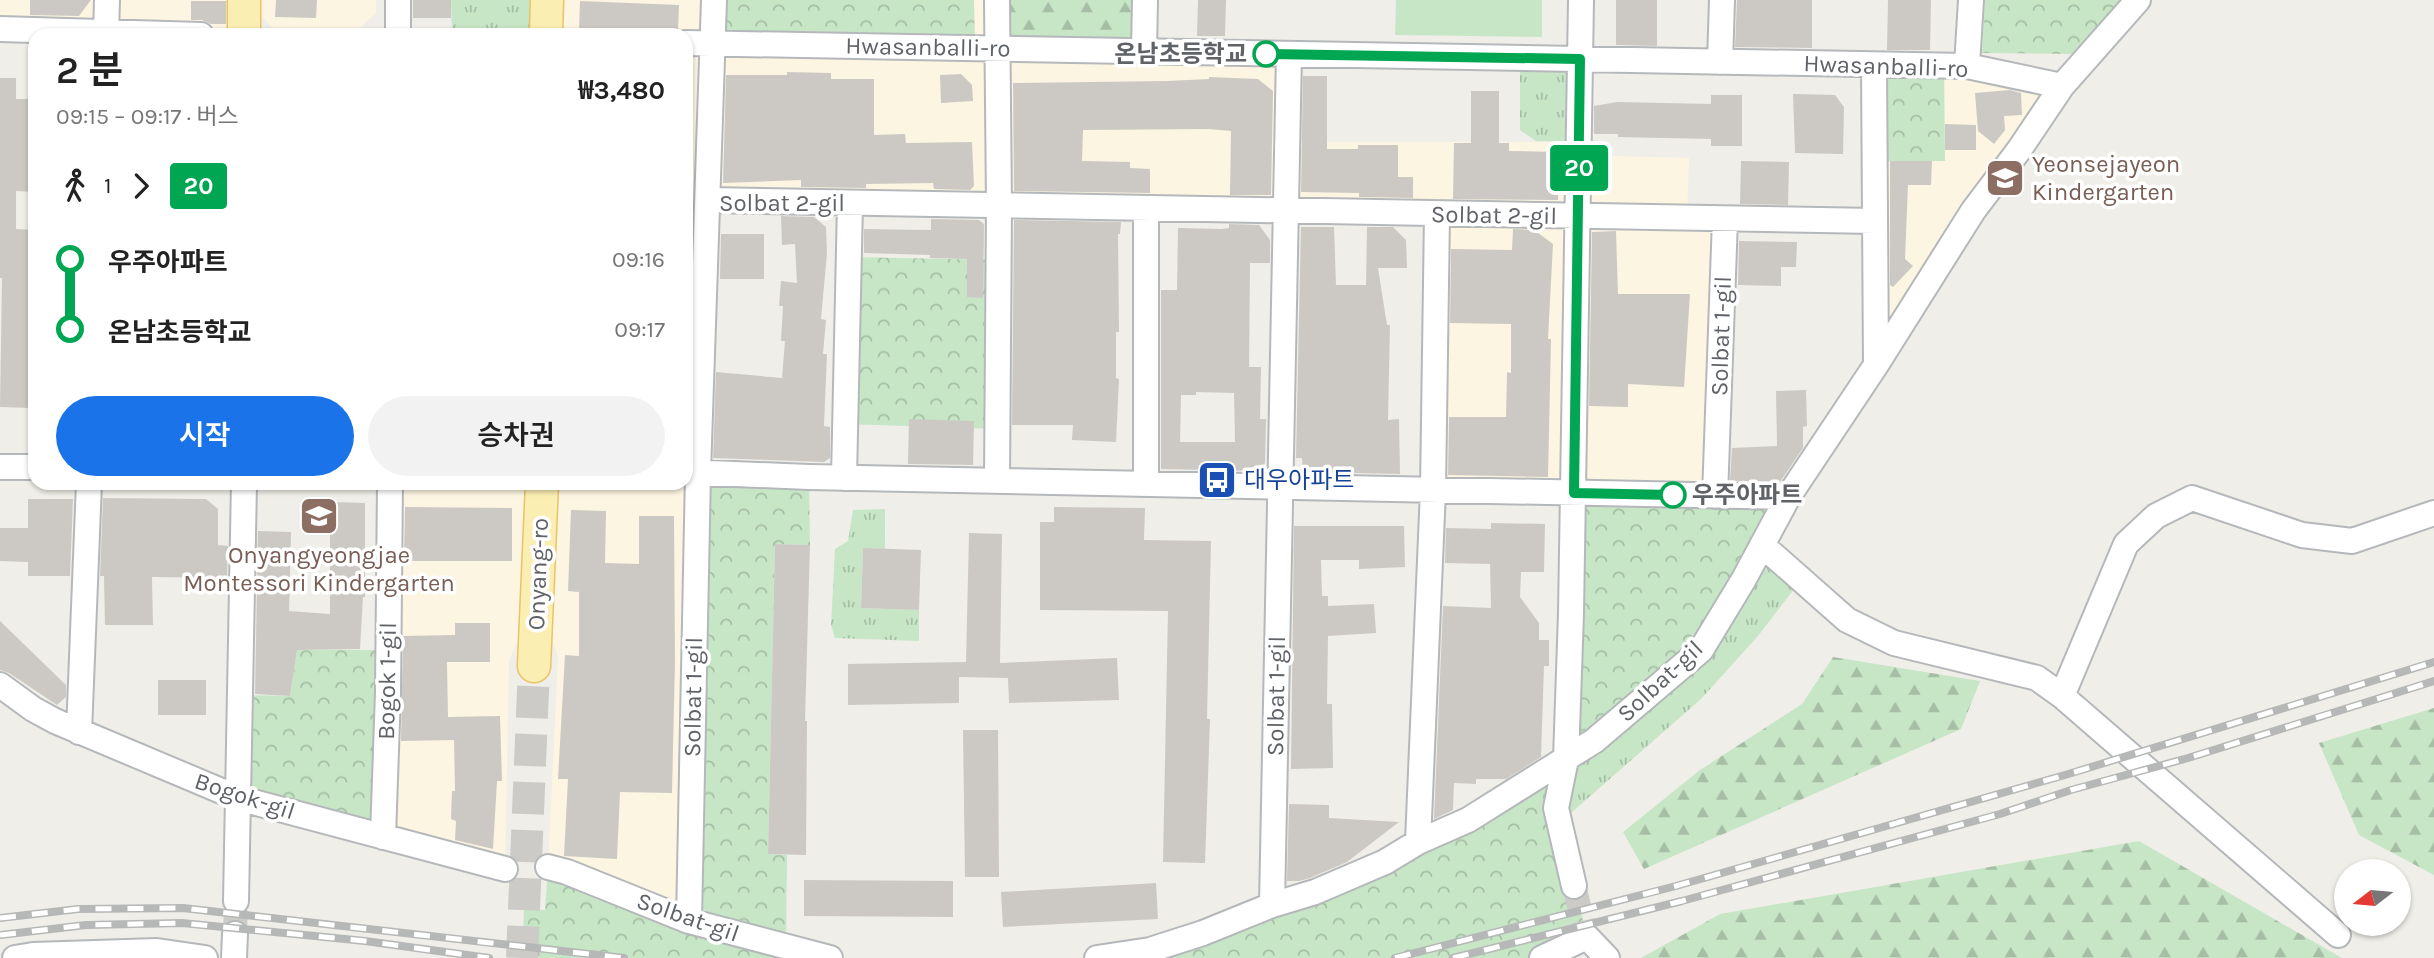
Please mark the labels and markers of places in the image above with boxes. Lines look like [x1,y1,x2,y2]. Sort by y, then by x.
place label: 온남초등학교 [1115,40,1247,68]
marker: 온남초등학교 [1253,41,1279,67]
place label: Yeonsejayeon Kindergarten [2032,150,2180,206]
school or university icon: Yeonsejayeon Kindergarten [1984,157,2026,199]
bus stop icon: 대우아파트 [1196,459,1238,501]
place label: 대우아파트 [1244,466,1354,494]
place label: 우주아파트 [1692,481,1802,509]
marker: 우주아파트 [1660,482,1686,508]
school or university icon: Onyangyeongjae Montessori Kindergarten [298,495,340,537]
place label: Onyangyeongjae Montessori Kindergarten [183,541,455,597]

